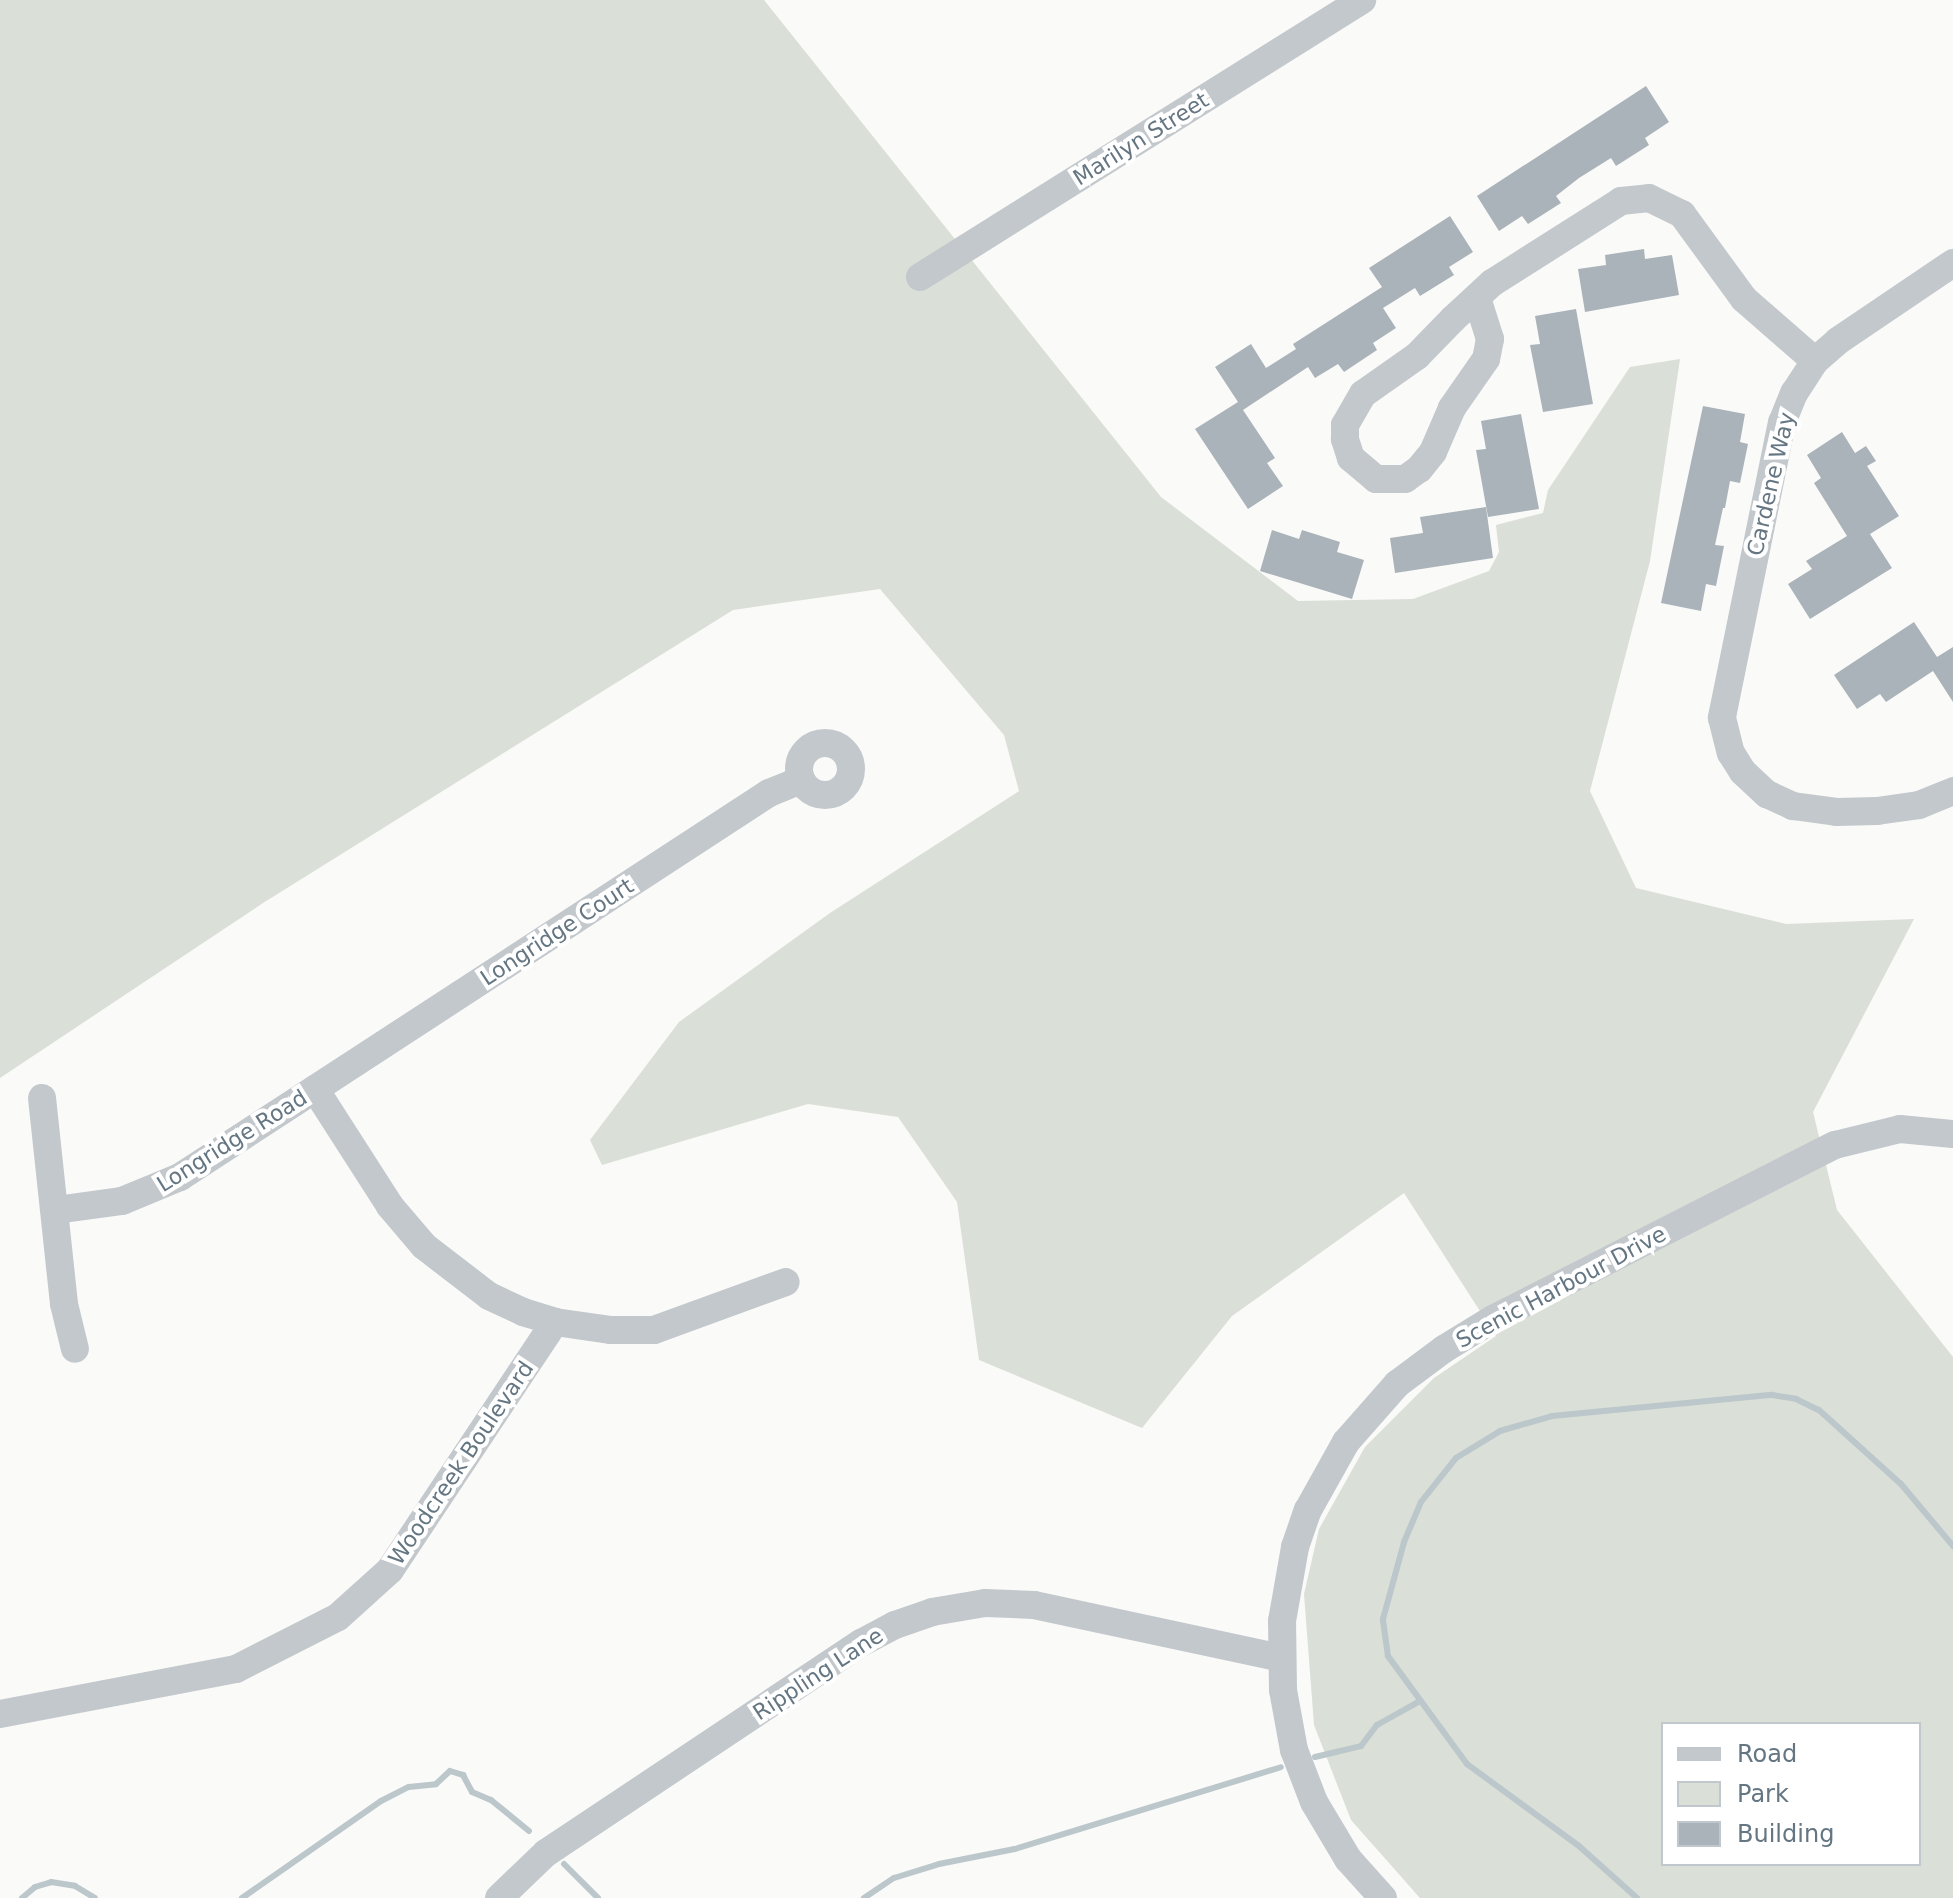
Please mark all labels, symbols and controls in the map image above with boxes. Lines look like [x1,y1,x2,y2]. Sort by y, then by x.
street label: Marilyn Street [1068,87,1214,191]
street label: Cardene Way [1742,410,1800,558]
street label: Longridge Court [475,873,639,991]
street label: Longridge Road [152,1084,312,1198]
street label: Scenic Harbour Drive [1452,1220,1670,1354]
street label: Woodcreek Boulevard [383,1356,539,1570]
street label: Rippling Lane [748,1622,888,1726]
legend [1661,1722,1921,1866]
text: Road [1737,1740,1797,1768]
text: Park [1737,1780,1789,1808]
text: Building [1737,1820,1834,1848]

